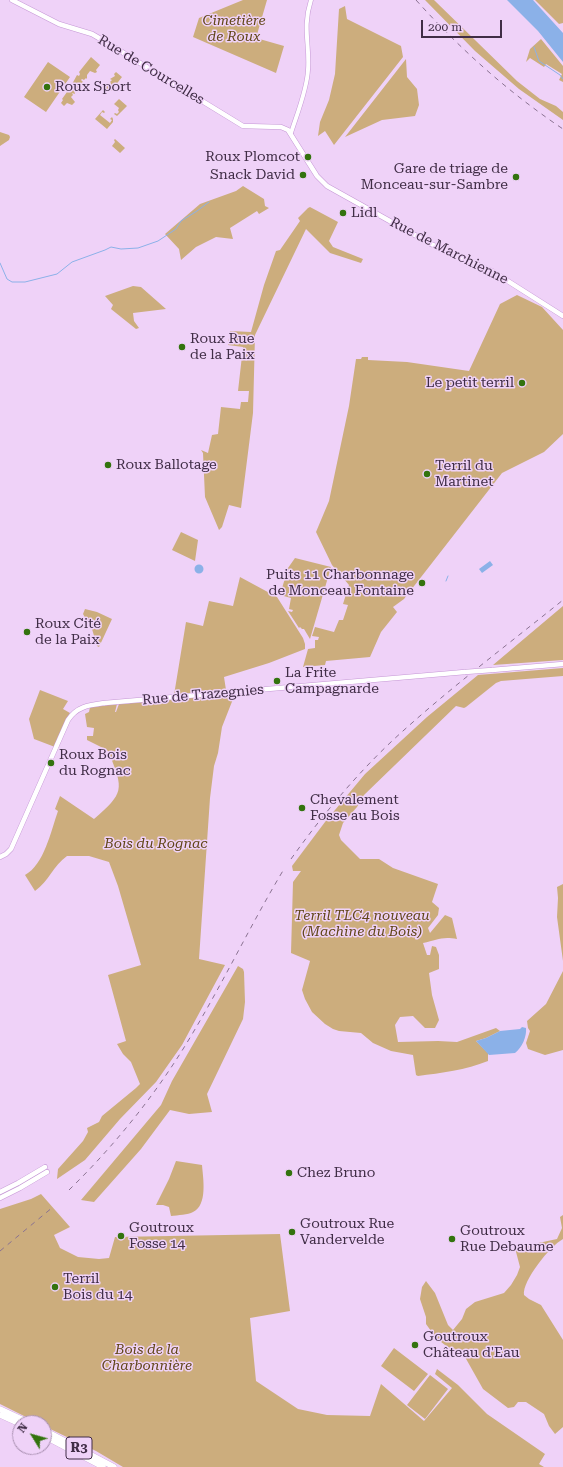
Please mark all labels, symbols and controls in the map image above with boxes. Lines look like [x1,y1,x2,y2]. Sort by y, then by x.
scale bar [423,12,504,38]
park label: Cimetière de Roux [203,13,265,46]
text: 200 m [428,20,462,34]
street label: Rue de Courcelles [95,32,207,108]
place label: Roux Sport [55,79,131,95]
marker: Roux Sport [42,82,52,92]
place label: Roux Plomcot [205,149,300,165]
marker: Roux Plomcot [303,152,313,162]
place label: Gare de triage de Monceau-sur-Sambre [361,161,508,194]
place label: Snack David [210,167,295,183]
marker: Snack David [298,170,308,180]
marker: Gare de triage de Monceau-sur-Sambre [511,172,521,182]
place label: Lidl [351,205,377,221]
marker: Lidl [338,208,348,218]
street label: Rue de Marchienne [387,214,511,288]
place label: Roux Rue de la Paix [190,331,254,364]
marker: Roux Rue de la Paix [177,342,187,352]
place label: Le petit terril [426,375,514,391]
marker: Le petit terril [517,378,527,388]
place label: Roux Ballotage [116,457,217,473]
place label: Terril du Martinet [435,458,493,490]
marker: Roux Ballotage [103,460,113,470]
marker: Terril du Martinet [422,469,432,479]
place label: Puits 11 Charbonnage de Monceau Fontaine [266,567,414,600]
marker: Puits 11 Charbonnage de Monceau Fontaine [417,578,427,588]
place label: Roux Cité de la Paix [35,616,101,648]
marker: Roux Cité de la Paix [22,627,32,637]
place label: La Frite Campagnarde [285,665,379,698]
marker: La Frite Campagnarde [272,676,282,686]
street label: Rue de Trazegnies [141,681,265,709]
place label: Roux Bois du Rognac [59,747,131,780]
marker: Roux Bois du Rognac [46,758,56,768]
place label: Chevalement Fosse au Bois [310,792,400,824]
marker: Chevalement Fosse au Bois [297,803,307,813]
park label: Bois du Rognac [104,836,208,852]
park label: Terril TLC4 nouveau (Machine du Bois) [294,908,430,940]
place label: Chez Bruno [297,1165,375,1181]
marker: Chez Bruno [284,1168,294,1178]
place label: Goutroux Rue Vandervelde [300,1216,394,1248]
place label: Goutroux Fosse 14 [129,1220,194,1252]
place label: Goutroux Rue Debaume [460,1223,553,1256]
marker: Goutroux Rue Vandervelde [287,1227,297,1237]
marker: Goutroux Fosse 14 [116,1231,126,1241]
marker: Goutroux Rue Debaume [447,1234,457,1244]
place label: Terril Bois du 14 [63,1271,133,1304]
marker: Terril Bois du 14 [50,1282,60,1292]
place label: Goutroux Château d'Eau [423,1329,519,1362]
marker: Goutroux Château d'Eau [410,1340,420,1350]
park label: Bois de la Charbonnière [102,1342,192,1374]
north arrow [12,1415,52,1455]
text: N [15,1421,31,1435]
road number: R3 [66,1437,92,1459]

